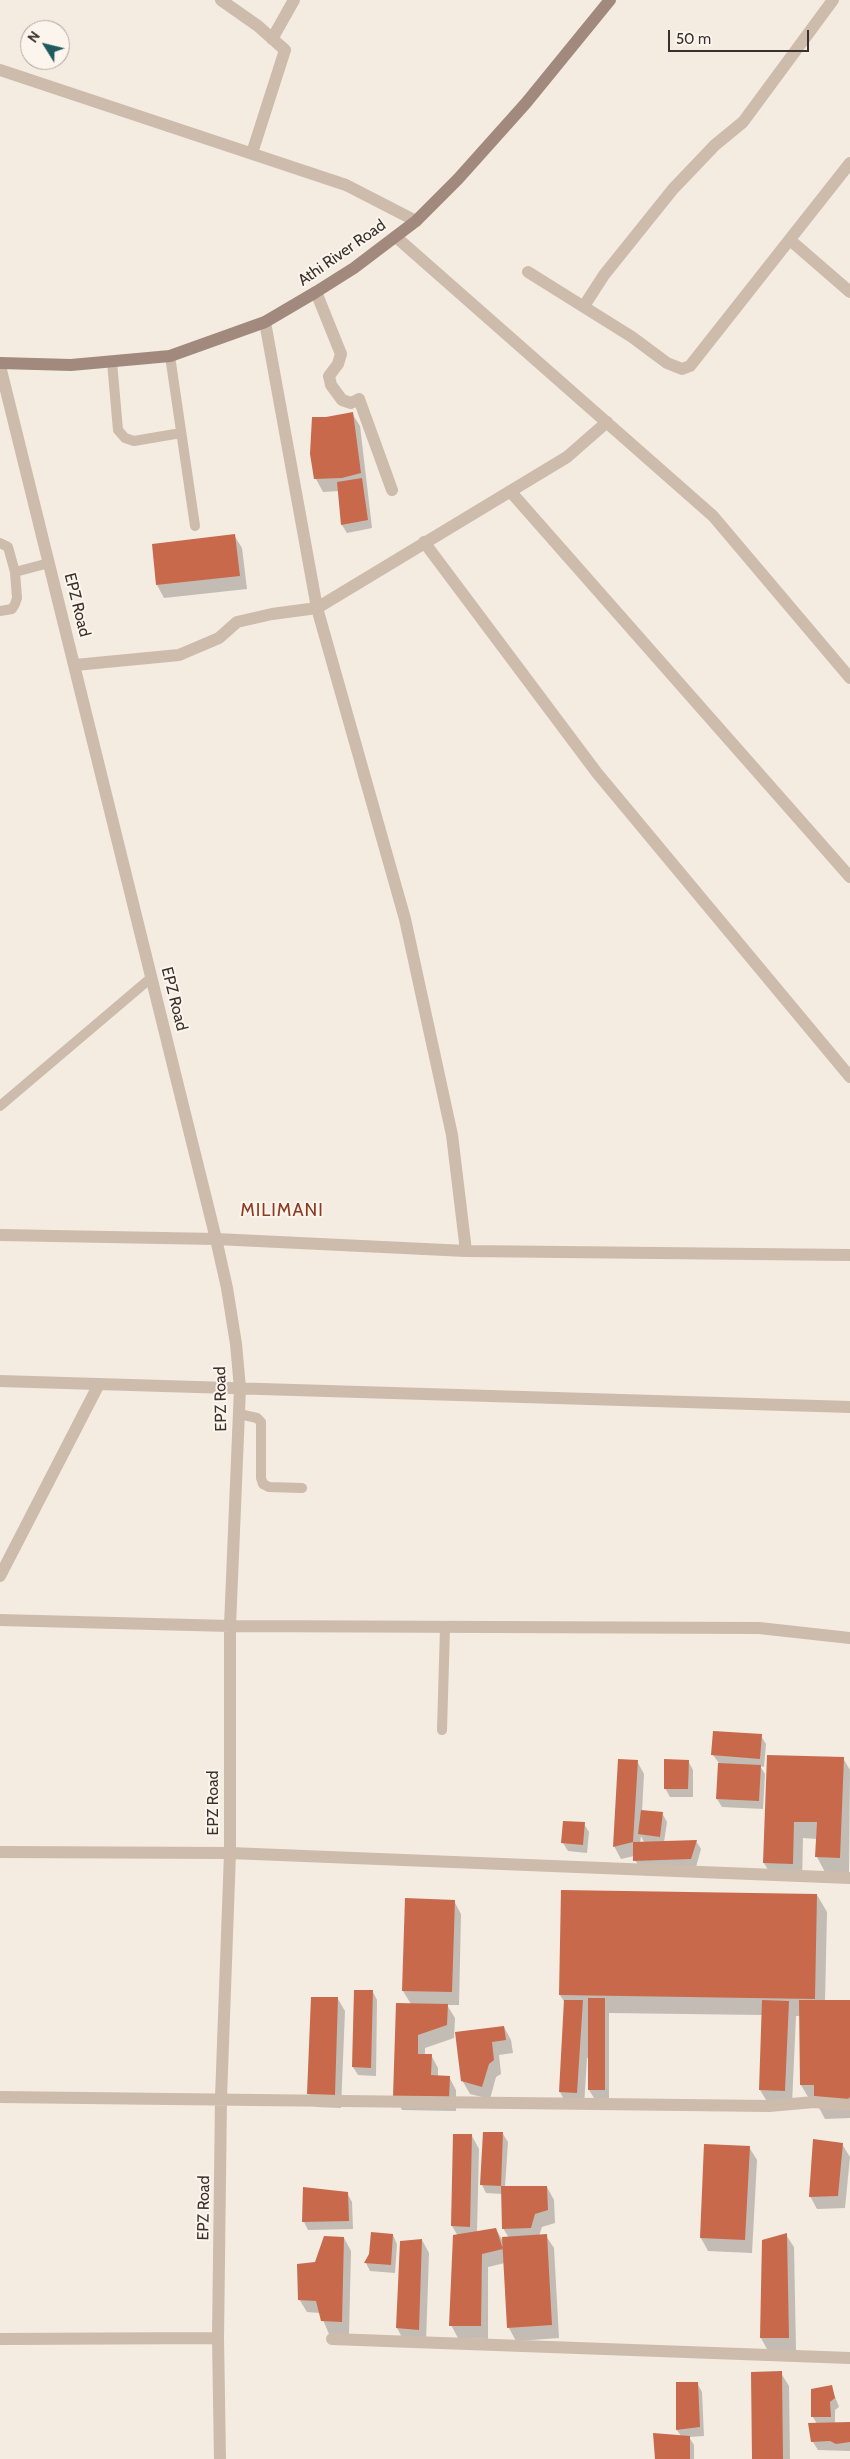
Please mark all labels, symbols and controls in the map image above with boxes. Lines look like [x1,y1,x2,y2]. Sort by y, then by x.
north arrow [20,20,70,70]
scale bar [670,20,811,52]
text: N [23,27,44,46]
text: 50 m [676,30,711,48]
street label: Athi River Road [294,216,390,290]
street label: EPZ Road [60,571,94,639]
street label: EPZ Road [157,965,191,1033]
district label: MILIMANI [239,1200,325,1222]
street label: EPZ Road [211,1366,231,1432]
street label: EPZ Road [203,1771,223,1835]
street label: EPZ Road [194,2175,214,2241]

